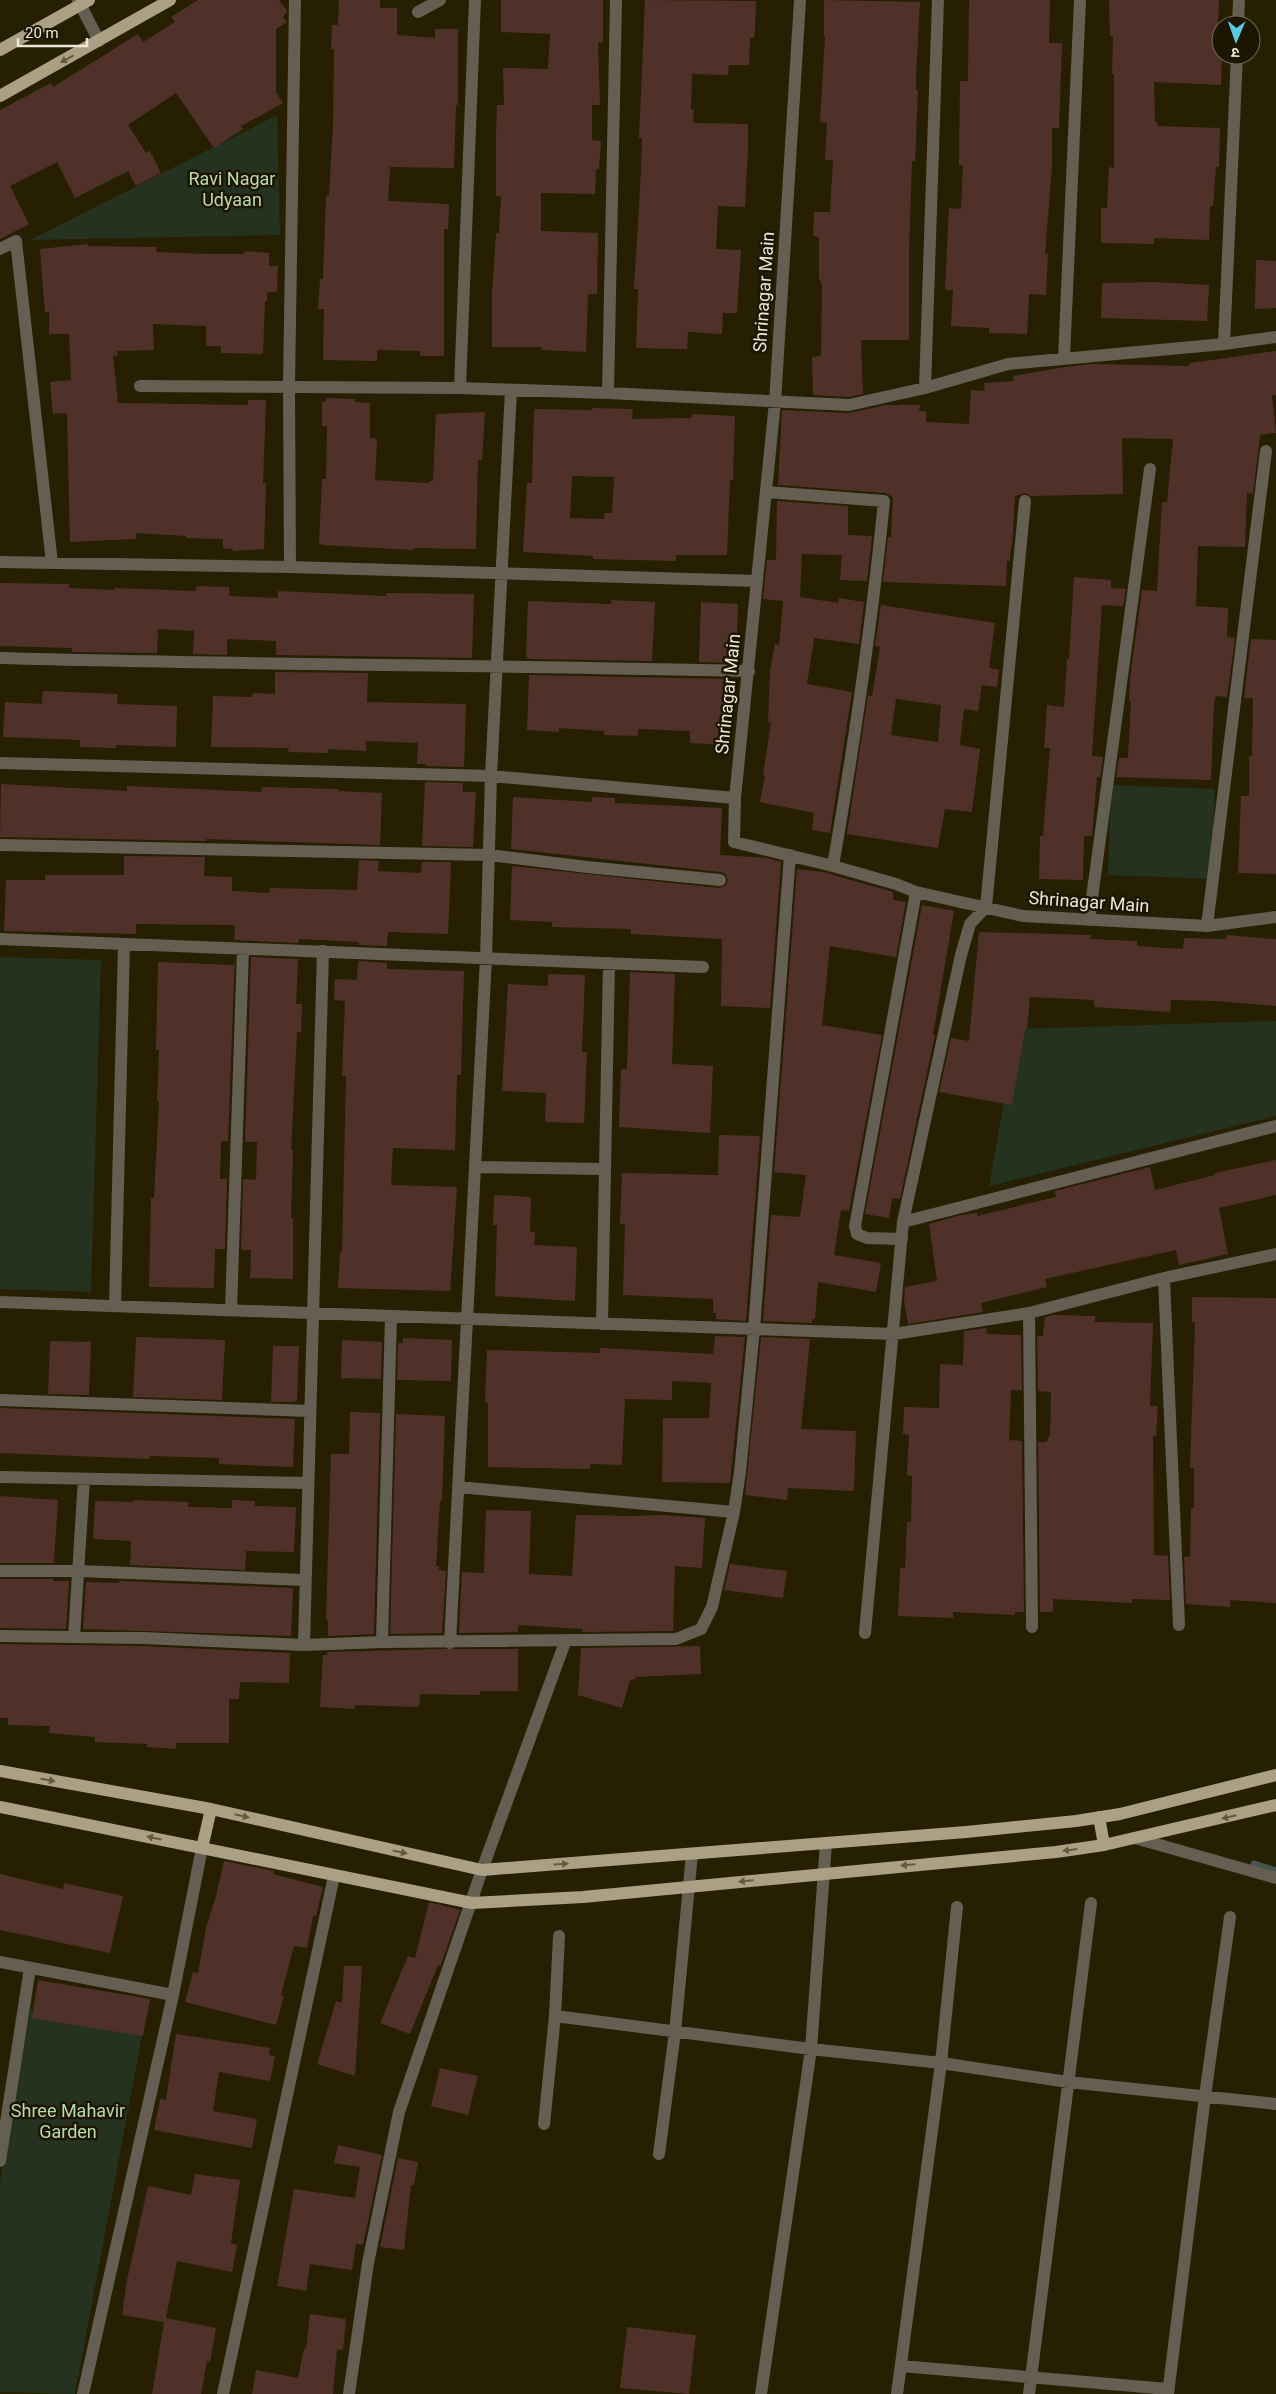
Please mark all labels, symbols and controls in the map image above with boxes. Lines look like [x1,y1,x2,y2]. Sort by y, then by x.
scale bar [18,15,86,47]
north arrow [1211,15,1261,65]
text: 20 m [25,24,59,42]
text: उ [1230,45,1240,61]
one-way arrow [60,55,74,63]
park label: Ravi Nagar Udyaan [189,168,275,210]
street label: Shrinagar Main [749,231,778,353]
street label: Shrinagar Main [711,633,744,755]
street label: Shrinagar Main [1028,887,1150,916]
one-way arrow [40,1776,56,1784]
one-way arrow [235,1812,250,1820]
one-way arrow [1221,1813,1236,1821]
one-way arrow [146,1834,162,1842]
one-way arrow [1061,1846,1077,1854]
one-way arrow [393,1849,409,1857]
one-way arrow [553,1860,569,1868]
one-way arrow [900,1861,916,1869]
one-way arrow [738,1877,754,1885]
park label: Shree Mahavir Garden [11,2100,125,2142]

